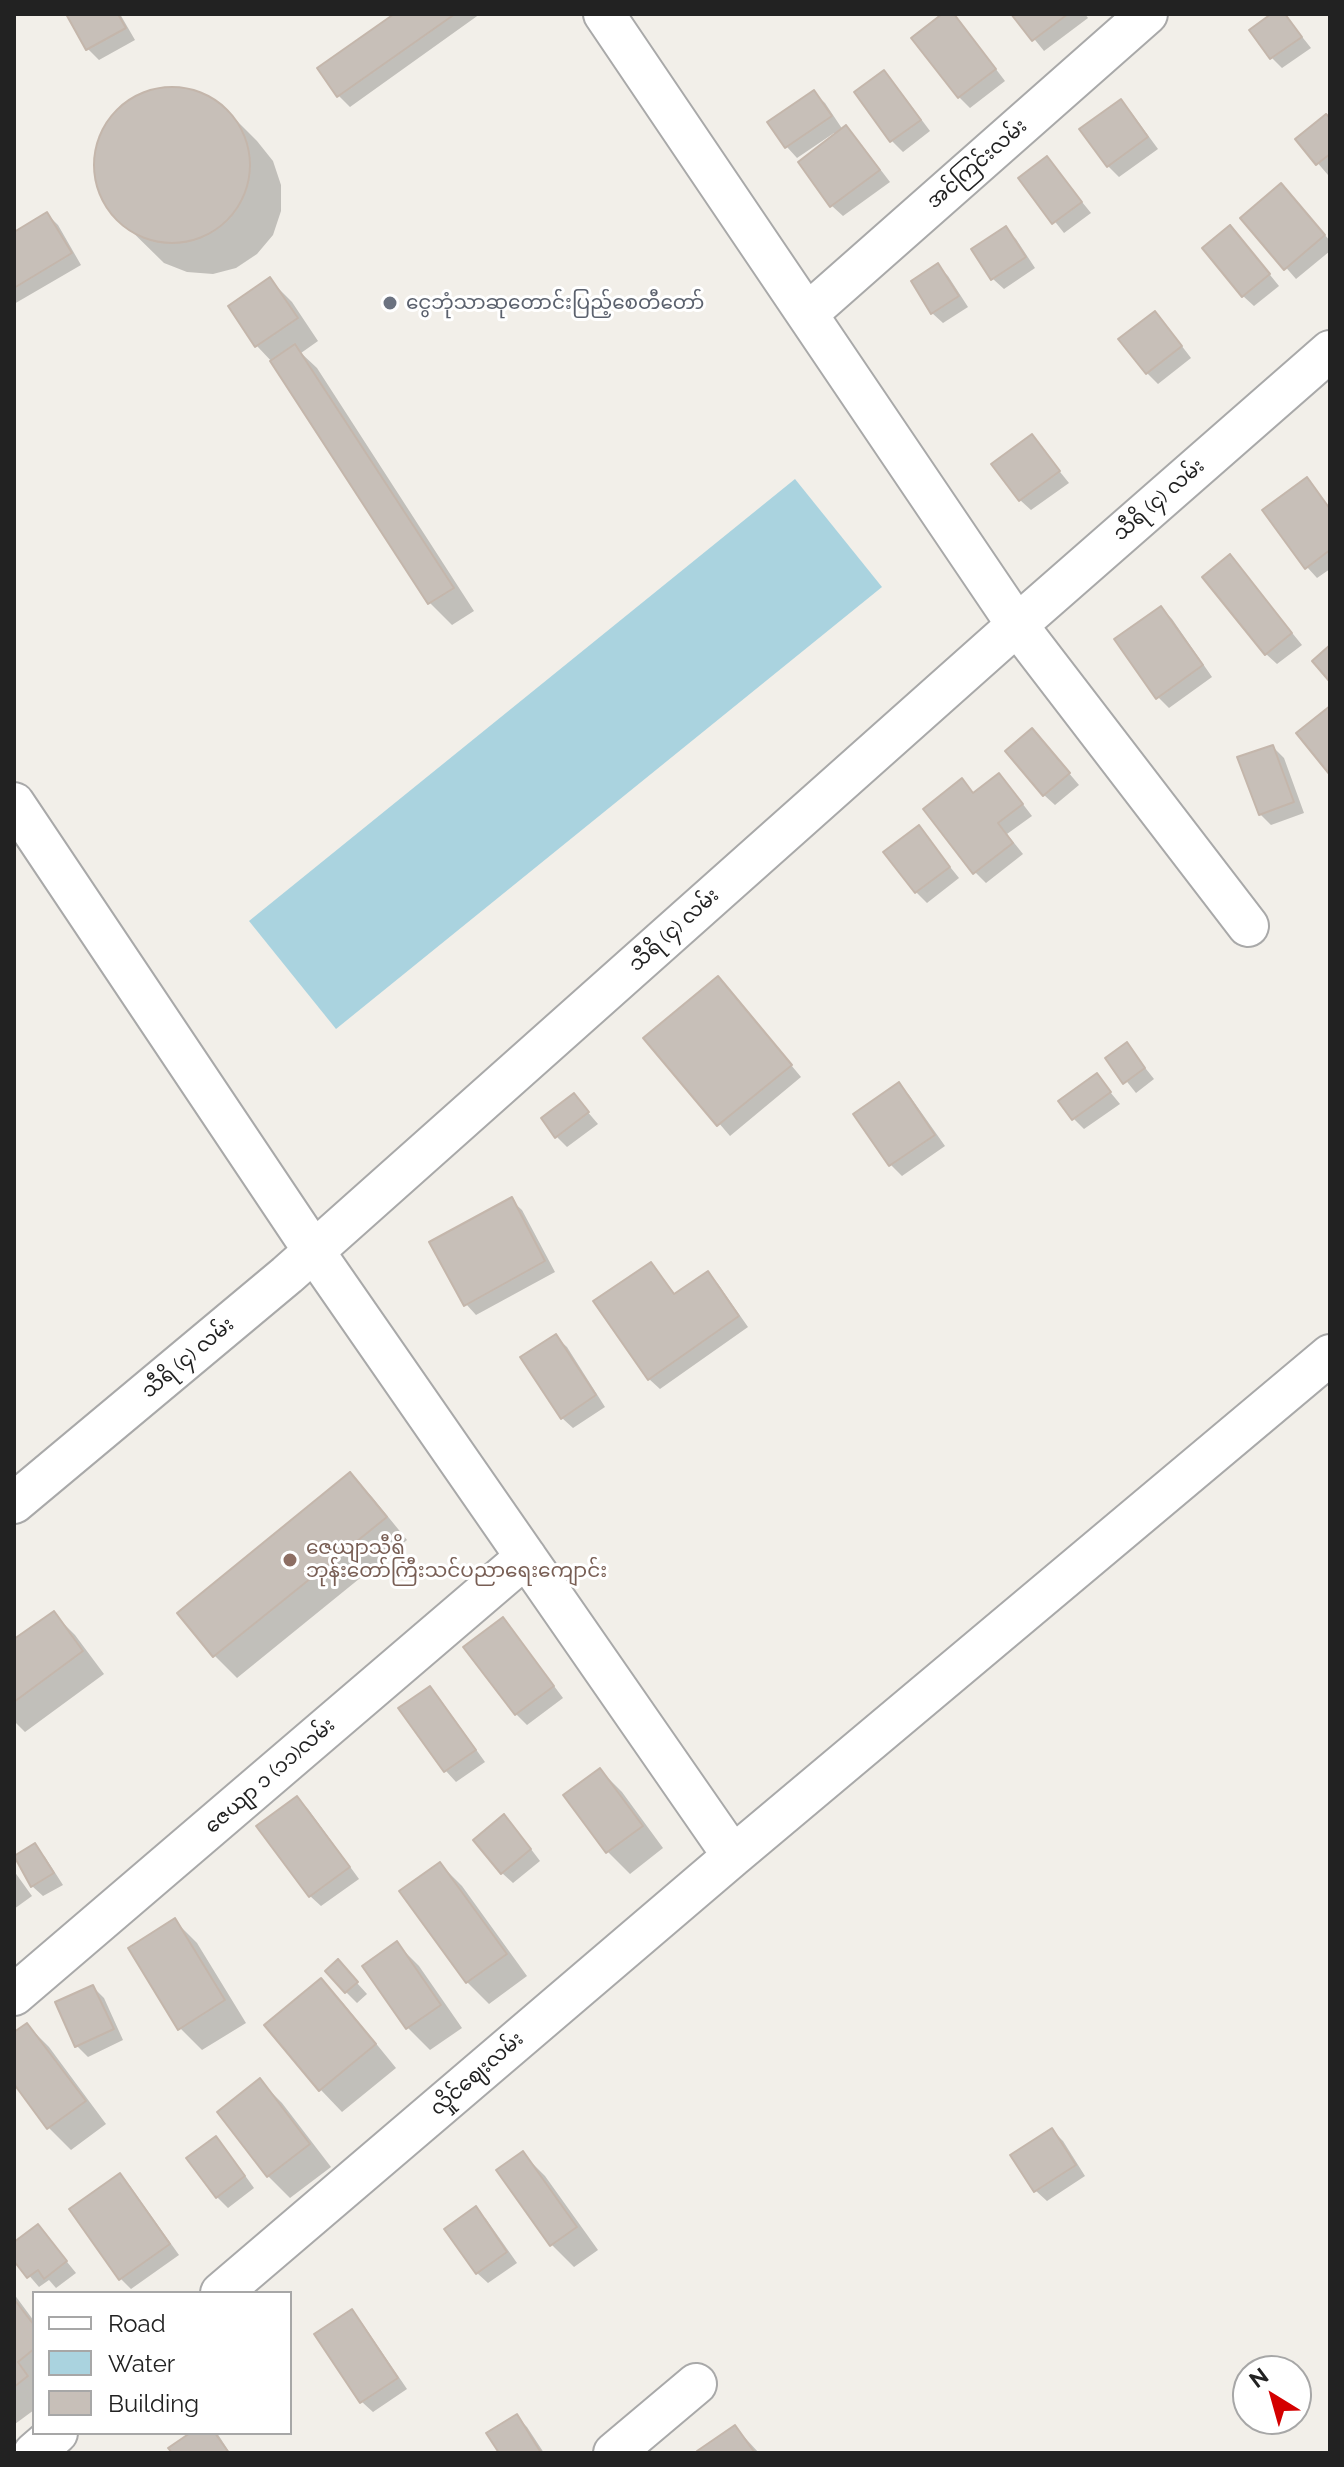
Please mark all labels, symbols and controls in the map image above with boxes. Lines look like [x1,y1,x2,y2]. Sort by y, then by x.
street label: အင်ကြင်းလမ်း [922,114,1032,214]
place label: ငွေဘုံသာဆုတောင်းပြည့်စေတီတော် [406,291,704,315]
marker: ငွေဘုံသာဆုတောင်းပြည့်စေတီတော် [381,294,399,312]
street label: သီရိ (၄) လမ်း [1109,454,1209,546]
street label: သီရိ (၄) လမ်း [624,883,724,977]
street label: သီရိ (၄) လမ်း [137,1313,239,1403]
place label: ဇေယျာသီရိ ဘုန်းတော်ကြီးသင်ပညာရေးကျောင်း [306,1536,607,1583]
marker: ဇေယျာသီရိ ဘုန်းတော်ကြီးသင်ပညာရေးကျောင်း [281,1551,299,1569]
street label: ဇေယျာ ၁ (၁၁)လမ်း [200,1713,340,1839]
street label: လှိုင်ဈေးလမ်း [426,2027,528,2121]
legend [32,2291,292,2435]
text: Road [108,2309,166,2338]
text: Water [108,2349,175,2378]
north arrow [1232,2355,1312,2435]
text: N [1244,2362,1273,2393]
text: Building [108,2389,199,2418]

